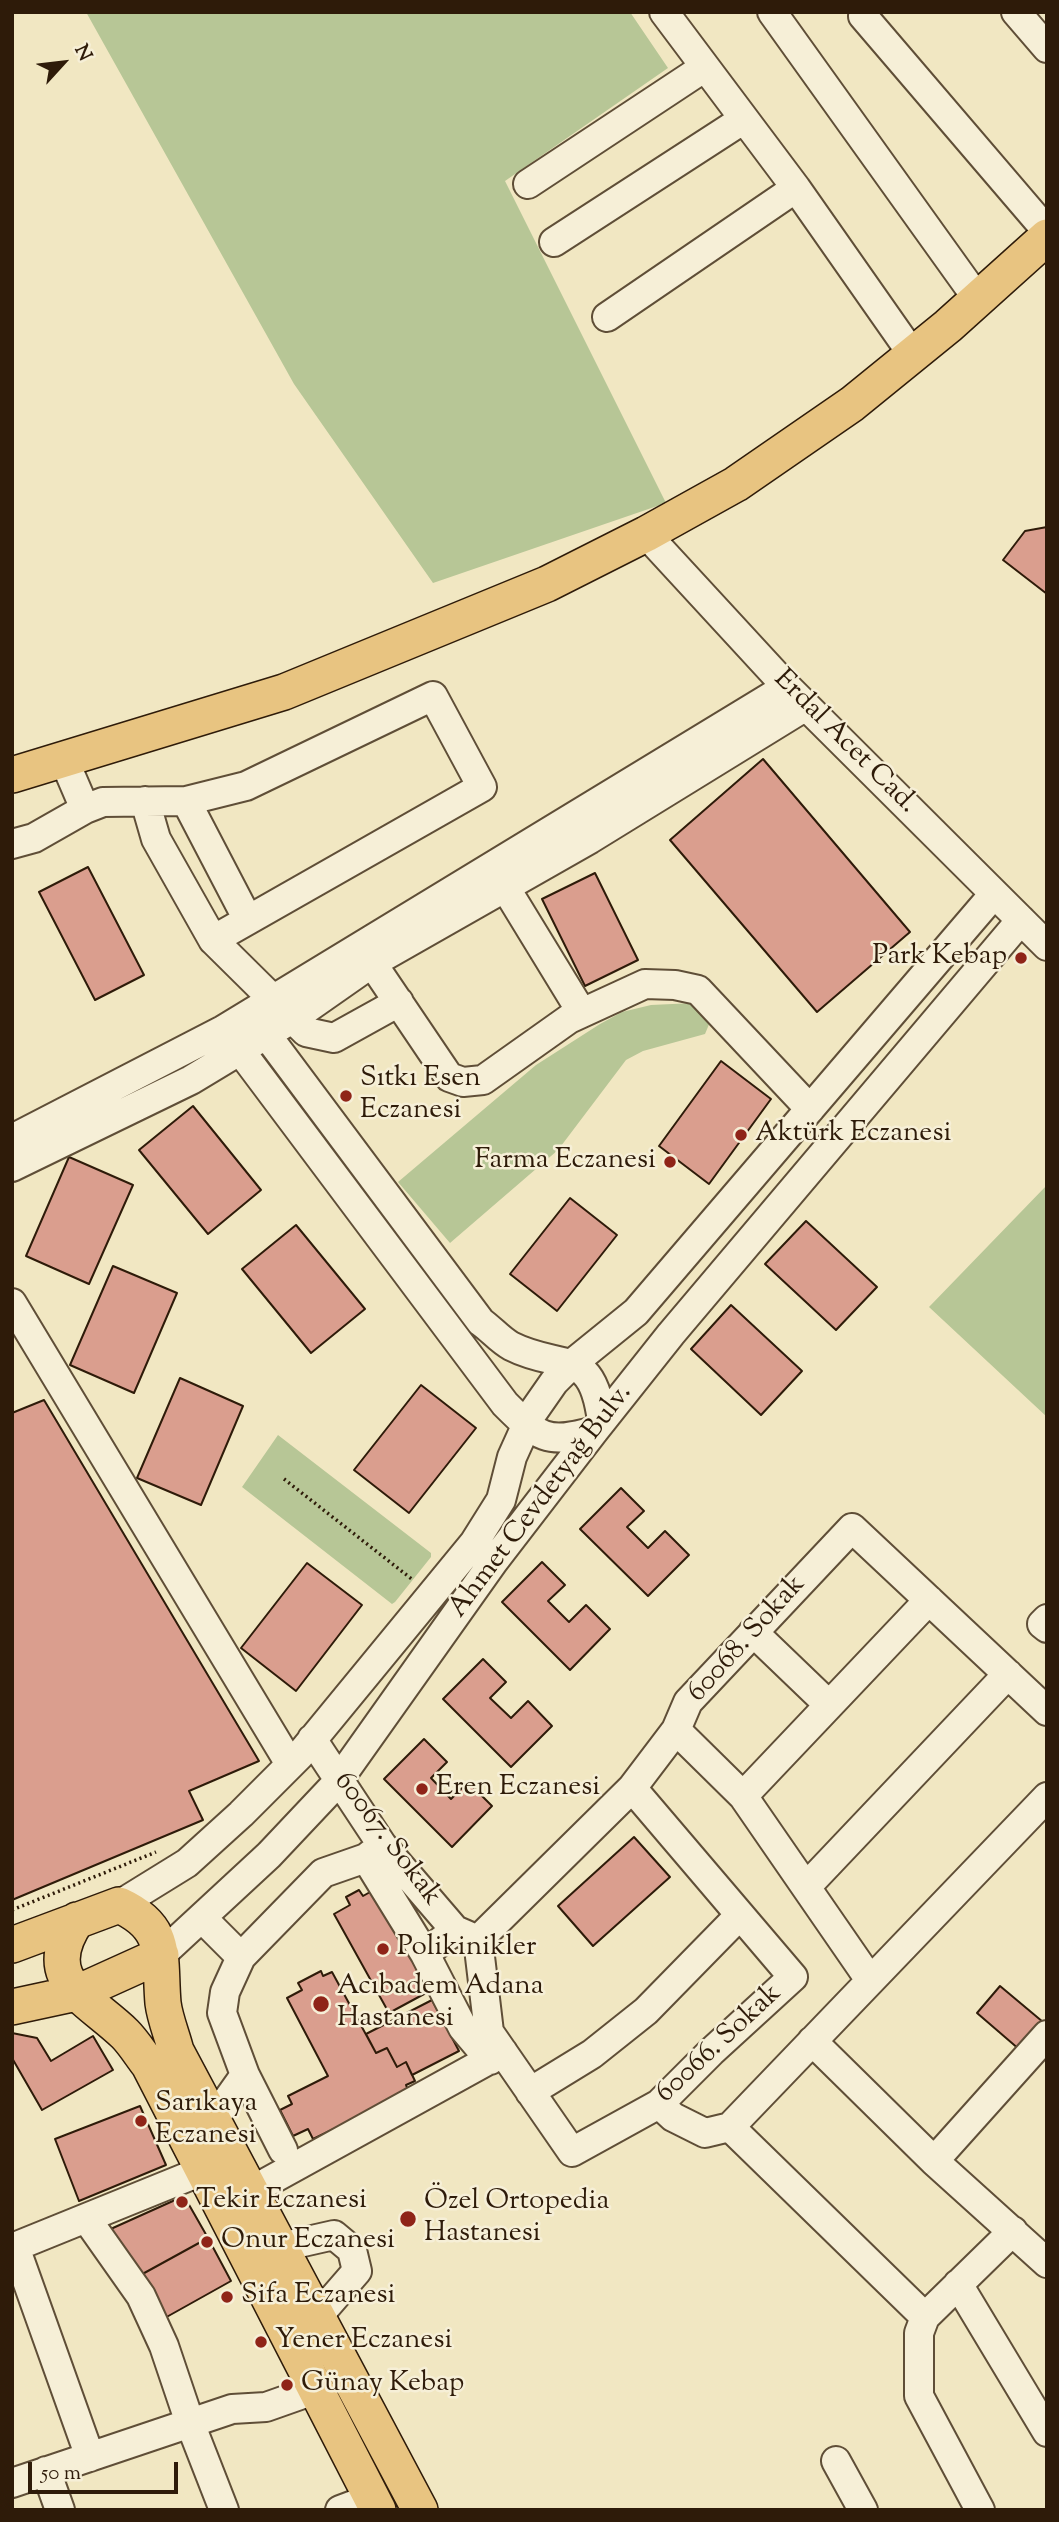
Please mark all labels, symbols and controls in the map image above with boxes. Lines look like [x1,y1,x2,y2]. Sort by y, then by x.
north arrow [28,28,98,98]
text: N [67,40,98,66]
street label: Erdal Acet Cad. [765,664,923,822]
place label: Park Kebap [872,941,1007,975]
marker: Park Kebap [1013,950,1029,966]
place label: Sıtkı Esen Eczanesi [360,1063,481,1129]
marker: Sıtkı Esen Eczanesi [338,1088,354,1104]
place label: Aktürk Eczanesi [755,1118,951,1152]
marker: Aktürk Eczanesi [733,1127,749,1143]
place label: Farma Eczanesi [475,1145,656,1179]
marker: Farma Eczanesi [662,1154,678,1170]
street label: Ahmet Cevdetyağ Bulv. [443,1378,641,1626]
street label: 60068. Sokak [682,1569,814,1711]
street label: 60067. Sokak [325,1767,447,1913]
place label: Eren Eczanesi [436,1772,600,1806]
marker: Eren Eczanesi [414,1781,430,1797]
place label: Polikinikler [397,1932,537,1966]
marker: Polikinikler [375,1941,391,1957]
place label: Acıbadem Adana Hastanesi [337,1971,544,2037]
street label: 60066. Sokak [650,1978,790,2112]
marker: Acıbadem Adana Hastanesi [311,1994,331,2014]
place label: Sarıkaya Eczanesi [155,2088,257,2154]
marker: Sarıkaya Eczanesi [133,2113,149,2129]
place label: Tekir Eczanesi [196,2185,367,2219]
place label: Özel Ortopedia Hastanesi [424,2186,609,2252]
marker: Tekir Eczanesi [174,2194,190,2210]
marker: Özel Ortopedia Hastanesi [398,2209,418,2229]
place label: Onur Eczanesi [221,2225,395,2259]
marker: Onur Eczanesi [199,2234,215,2250]
place label: Sifa Eczanesi [241,2280,396,2314]
marker: Sifa Eczanesi [219,2289,235,2305]
place label: Yener Eczanesi [275,2325,452,2359]
marker: Yener Eczanesi [253,2334,269,2350]
place label: Günay Kebap [301,2368,464,2402]
marker: Günay Kebap [279,2377,295,2393]
scale bar [32,2448,182,2492]
text: 50 m [41,2459,81,2489]

